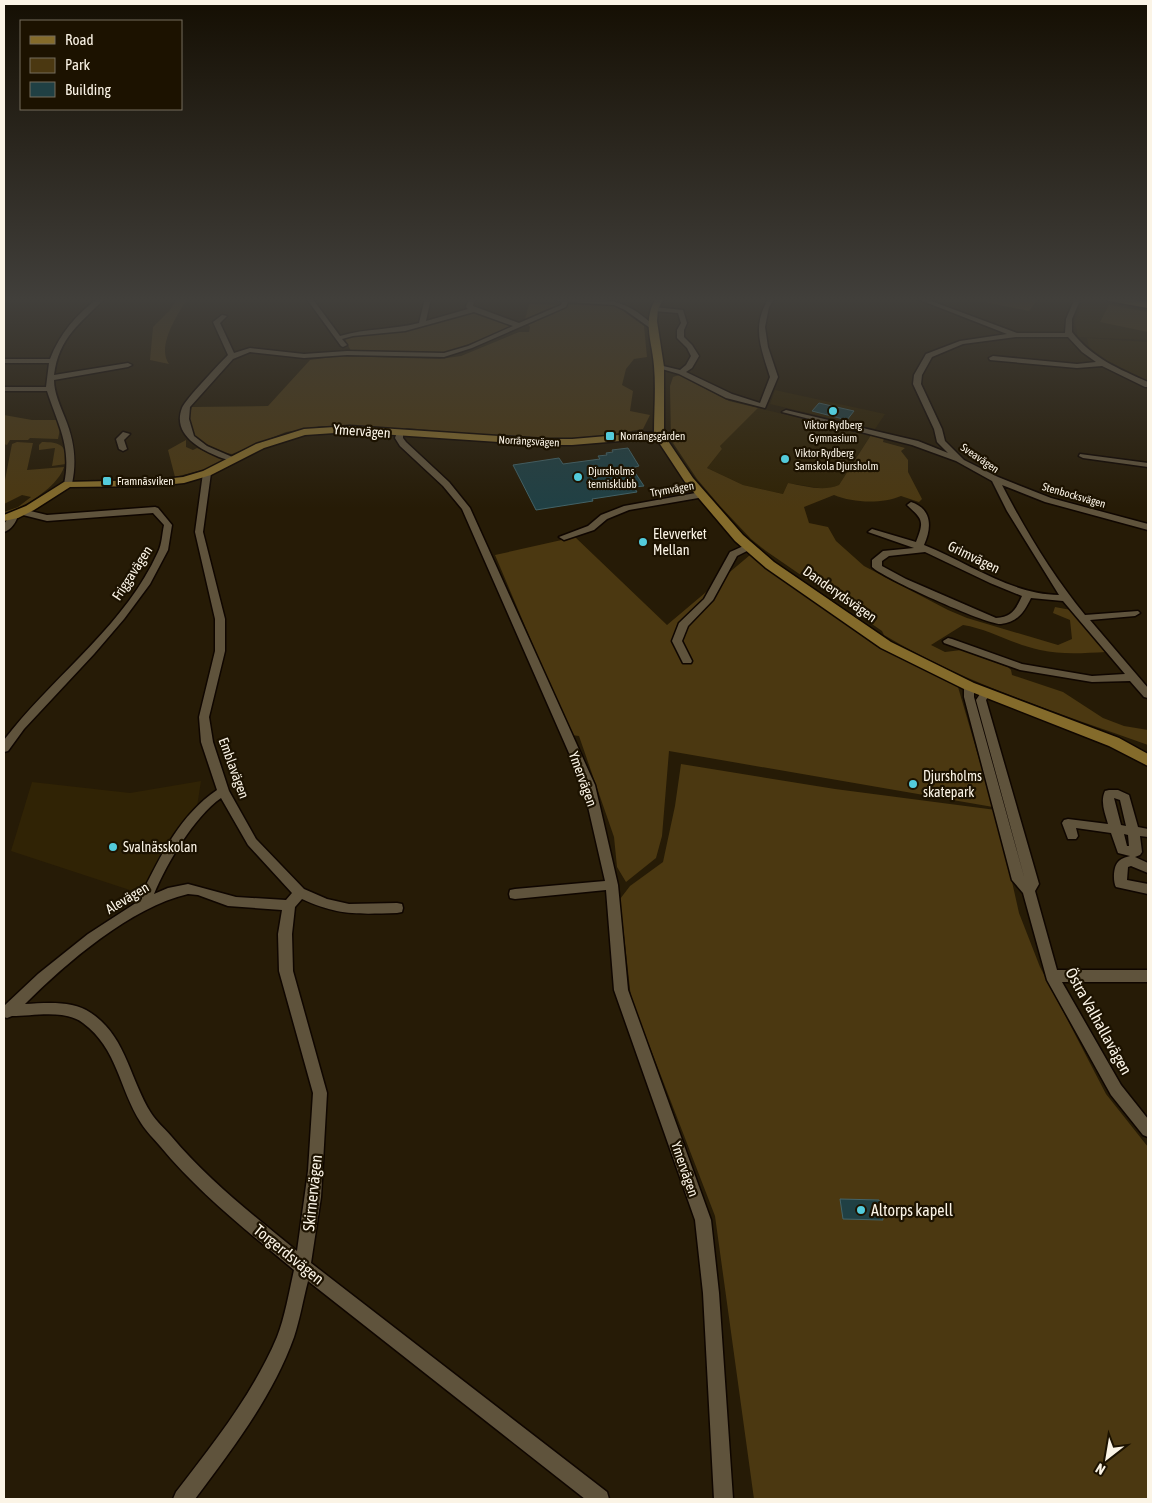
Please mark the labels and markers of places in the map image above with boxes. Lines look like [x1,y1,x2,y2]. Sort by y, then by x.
marker: Viktor Rydberg Gymnasium [827,405,839,417]
place label: Viktor Rydberg Gymnasium [804,419,863,444]
marker: Norrängsgården [604,430,616,442]
place label: Norrängsgården [620,430,685,442]
place label: Viktor Rydberg Samskola Djursholm [795,447,878,472]
marker: Viktor Rydberg Samskola Djursholm [779,453,791,465]
place label: Djursholms tennisklubb [588,465,637,490]
marker: Djursholms tennisklubb [572,471,584,483]
marker: Framnäsviken [101,475,113,487]
place label: Framnäsviken [117,475,174,487]
place label: Elevverket Mellan [653,526,707,558]
marker: Elevverket Mellan [637,536,649,548]
place label: Djursholms skatepark [923,768,982,800]
marker: Djursholms skatepark [907,778,919,790]
place label: Svalnässkolan [123,839,197,855]
marker: Svalnässkolan [107,841,119,853]
place label: Altorps kapell [871,1201,954,1220]
marker: Altorps kapell [855,1204,867,1216]

